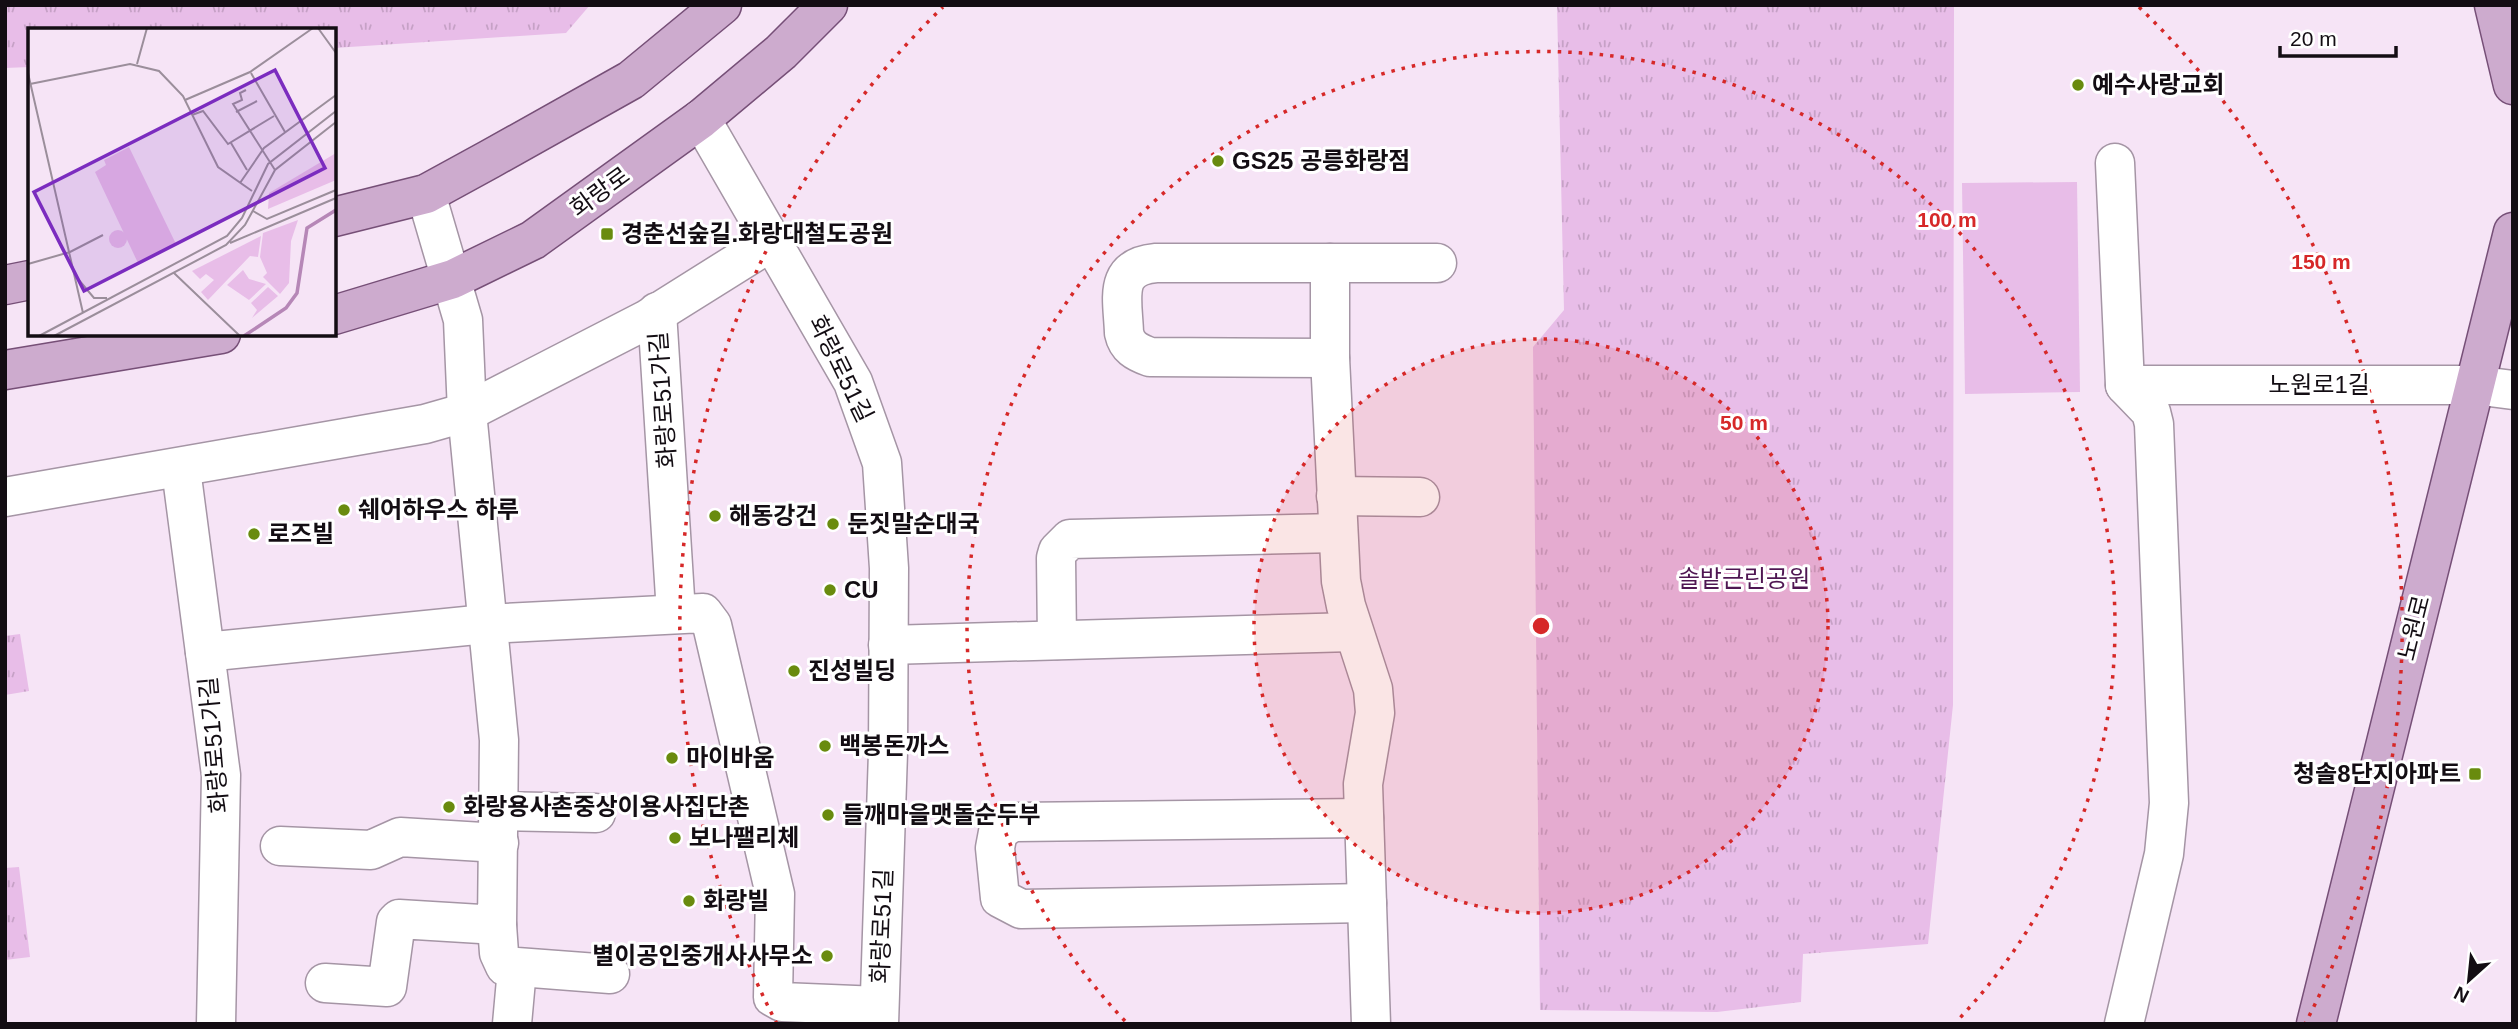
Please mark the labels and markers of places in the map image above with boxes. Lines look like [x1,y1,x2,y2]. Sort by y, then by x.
place label: 예수사랑교회 [2092,71,2224,98]
marker: 예수사랑교회 [2070,77,2086,93]
place label: GS25 공릉화랑점 [1232,147,1410,174]
marker: GS25 공릉화랑점 [1210,153,1226,169]
place label: 경춘선숲길.화랑대철도공원 [621,220,893,247]
marker: 경춘선숲길.화랑대철도공원 [599,226,615,242]
place label: 쉐어하우스 하루 [358,496,519,523]
marker: 쉐어하우스 하루 [336,502,352,518]
place label: 해동강건 [729,502,817,529]
marker: 해동강건 [707,508,723,524]
place label: 둔짓말순대국 [847,510,979,537]
marker: 둔짓말순대국 [825,516,841,532]
place label: 로즈빌 [268,520,334,547]
marker: 로즈빌 [246,526,262,542]
place label: CU [844,576,879,603]
marker: CU [822,582,838,598]
centre of rings [1529,614,1553,638]
place label: 진성빌딩 [808,657,896,684]
marker: 진성빌딩 [786,663,802,679]
place label: 백봉돈까스 [839,732,949,759]
marker: 백봉돈까스 [817,738,833,754]
place label: 마이바움 [686,744,774,771]
marker: 마이바움 [664,750,680,766]
place label: 청솔8단지아파트 [2293,760,2461,787]
marker: 청솔8단지아파트 [2467,766,2483,782]
place label: 화랑용사촌중상이용사집단촌 [463,793,750,820]
marker: 화랑용사촌중상이용사집단촌 [441,799,457,815]
place label: 들깨마을맷돌순두부 [842,801,1041,828]
marker: 들깨마을맷돌순두부 [820,807,836,823]
place label: 보나팰리체 [689,824,799,851]
marker: 보나팰리체 [667,830,683,846]
place label: 화랑빌 [703,887,769,914]
marker: 화랑빌 [681,893,697,909]
place label: 별이공인중개사사무소 [592,942,813,969]
marker: 별이공인중개사사무소 [819,948,835,964]

